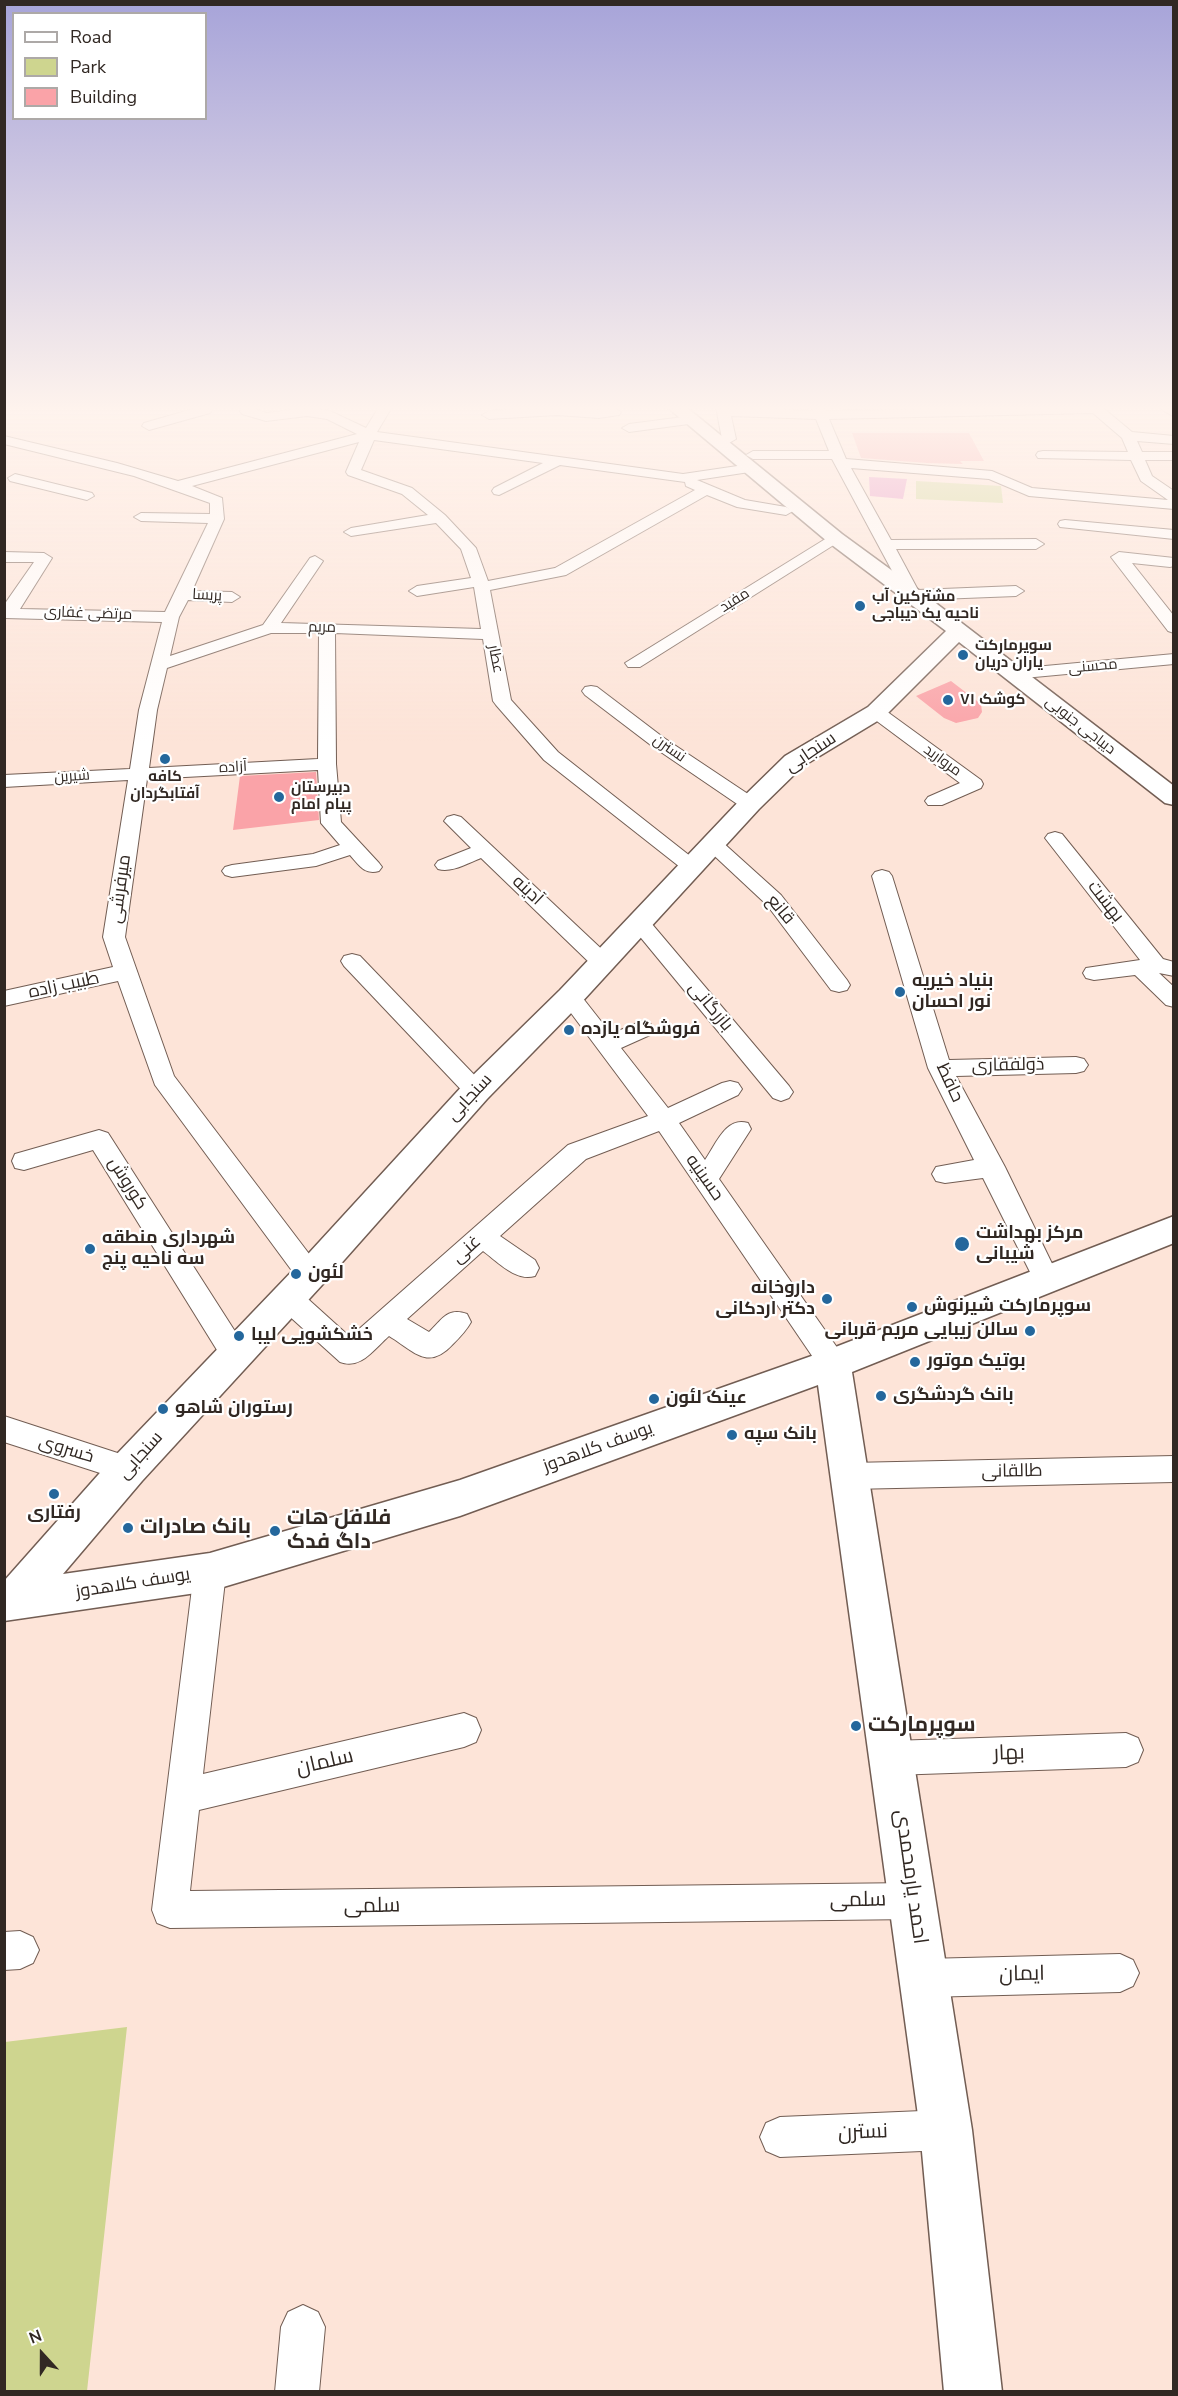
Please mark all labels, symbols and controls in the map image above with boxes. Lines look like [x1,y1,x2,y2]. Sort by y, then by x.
legend [12,12,207,120]
text: Road [70,25,112,49]
text: Park [70,55,106,79]
text: Building [70,85,137,109]
street label: مفید [717,585,753,617]
street label: پریسا [192,586,222,606]
place label: مشترکین آب ناحیه یک دیباجی [872,588,979,623]
marker: مشترکین آب ناحیه یک دیباجی [853,599,867,613]
street label: مرتضی غفاری [44,603,132,625]
street label: مریم [308,619,336,637]
place label: سوپرمارکت یاران دریان [975,637,1052,672]
street label: عطار [483,643,507,675]
marker: سوپرمارکت یاران دریان [956,648,970,662]
street label: محسنی [1068,656,1118,678]
place label: کوشک ۷۱ [960,691,1026,709]
marker: کوشک ۷۱ [941,693,955,707]
street label: دیباجی جنوبی [1041,693,1119,759]
street label: سنجابی [781,728,841,778]
street label: نسترن [649,731,689,767]
street label: مروارید [920,741,964,781]
marker: کافه آفتابگردان [158,752,172,766]
street label: آزاده [219,758,247,778]
street label: شیرین [54,767,90,787]
place label: کافه آفتابگردان [130,768,200,803]
place label: دبیرستان پیام امام [291,779,351,814]
marker: دبیرستان پیام امام [272,790,286,804]
street label: میرفرشی [105,853,137,925]
street label: آدینه [507,871,547,911]
street label: بهشت [1082,877,1128,927]
street label: قانع [761,891,799,929]
street label: طبیب زاده [27,968,101,1004]
place label: بنیاد خیریه نور احسان [912,971,993,1014]
street label: بازرگانی [683,978,737,1036]
marker: بنیاد خیریه نور احسان [893,985,907,999]
place label: فروشگاه یازده [581,1019,700,1041]
marker: فروشگاه یازده [562,1023,576,1037]
street label: ذولفقاری [972,1055,1044,1077]
street label: حافظ [931,1060,967,1106]
street label: سنجابی [443,1070,497,1126]
street label: حسینیه [680,1151,728,1205]
street label: کوروش [102,1154,152,1214]
place label: مرکز بهداشت شیبانی [976,1223,1083,1266]
place label: شهرداری منطقه سه ناحیه پنج [102,1228,235,1270]
street label: غنی [448,1231,486,1269]
marker: مرکز بهداشت شیبانی [953,1235,971,1253]
marker: شهرداری منطقه سه ناحیه پنج [83,1242,97,1256]
place label: لئون [308,1263,344,1285]
marker: لئون [289,1267,303,1281]
place label: داروخانه دکتر اردکانی [715,1278,815,1320]
marker: داروخانه دکتر اردکانی [820,1292,834,1306]
place label: سوپرمارکت شیرنوش [924,1296,1091,1318]
marker: سوپرمارکت شیرنوش [905,1300,919,1314]
place label: سالن زیبایی مریم قربانی [825,1320,1018,1342]
marker: سالن زیبایی مریم قربانی [1023,1324,1037,1338]
place label: خشکشویی لیبا [251,1325,373,1347]
marker: خشکشویی لیبا [232,1329,246,1343]
place label: بوتیک موتور [927,1351,1025,1373]
marker: بوتیک موتور [908,1355,922,1369]
place label: بانک گردشگری [893,1385,1014,1407]
place label: عینک لئون [666,1388,747,1410]
marker: بانک گردشگری [874,1389,888,1403]
marker: عینک لئون [647,1392,661,1406]
place label: رستوران شاهو [175,1398,293,1420]
marker: رستوران شاهو [156,1402,170,1416]
street label: یوسف کلاهدوز [540,1418,656,1478]
place label: بانک سپه [744,1424,817,1446]
street label: سنجابی [114,1428,168,1484]
marker: بانک سپه [725,1428,739,1442]
street label: خسروی [36,1431,96,1469]
street label: طالقانی [981,1461,1043,1483]
marker: رفتاری [47,1487,61,1501]
place label: رفتاری [27,1503,81,1525]
place label: فلافل هات داگ فدک [287,1506,391,1556]
place label: بانک صادرات [140,1515,251,1541]
marker: بانک صادرات [121,1521,135,1535]
marker: فلافل هات داگ فدک [268,1524,282,1538]
street label: یوسف کلاهدوز [74,1564,192,1604]
place label: سوپرمارکت [868,1713,975,1739]
marker: سوپرمارکت [849,1719,863,1733]
street label: بهار [993,1741,1025,1767]
street label: سلمان [294,1744,356,1782]
street label: احمد یارمحمدی [888,1808,932,1946]
street label: سلمی [830,1888,886,1914]
street label: سلمی [344,1894,400,1920]
street label: ایمان [999,1962,1045,1988]
street label: نسترن [838,2120,888,2146]
north arrow [12,2324,72,2384]
text: N [26,2325,45,2350]

